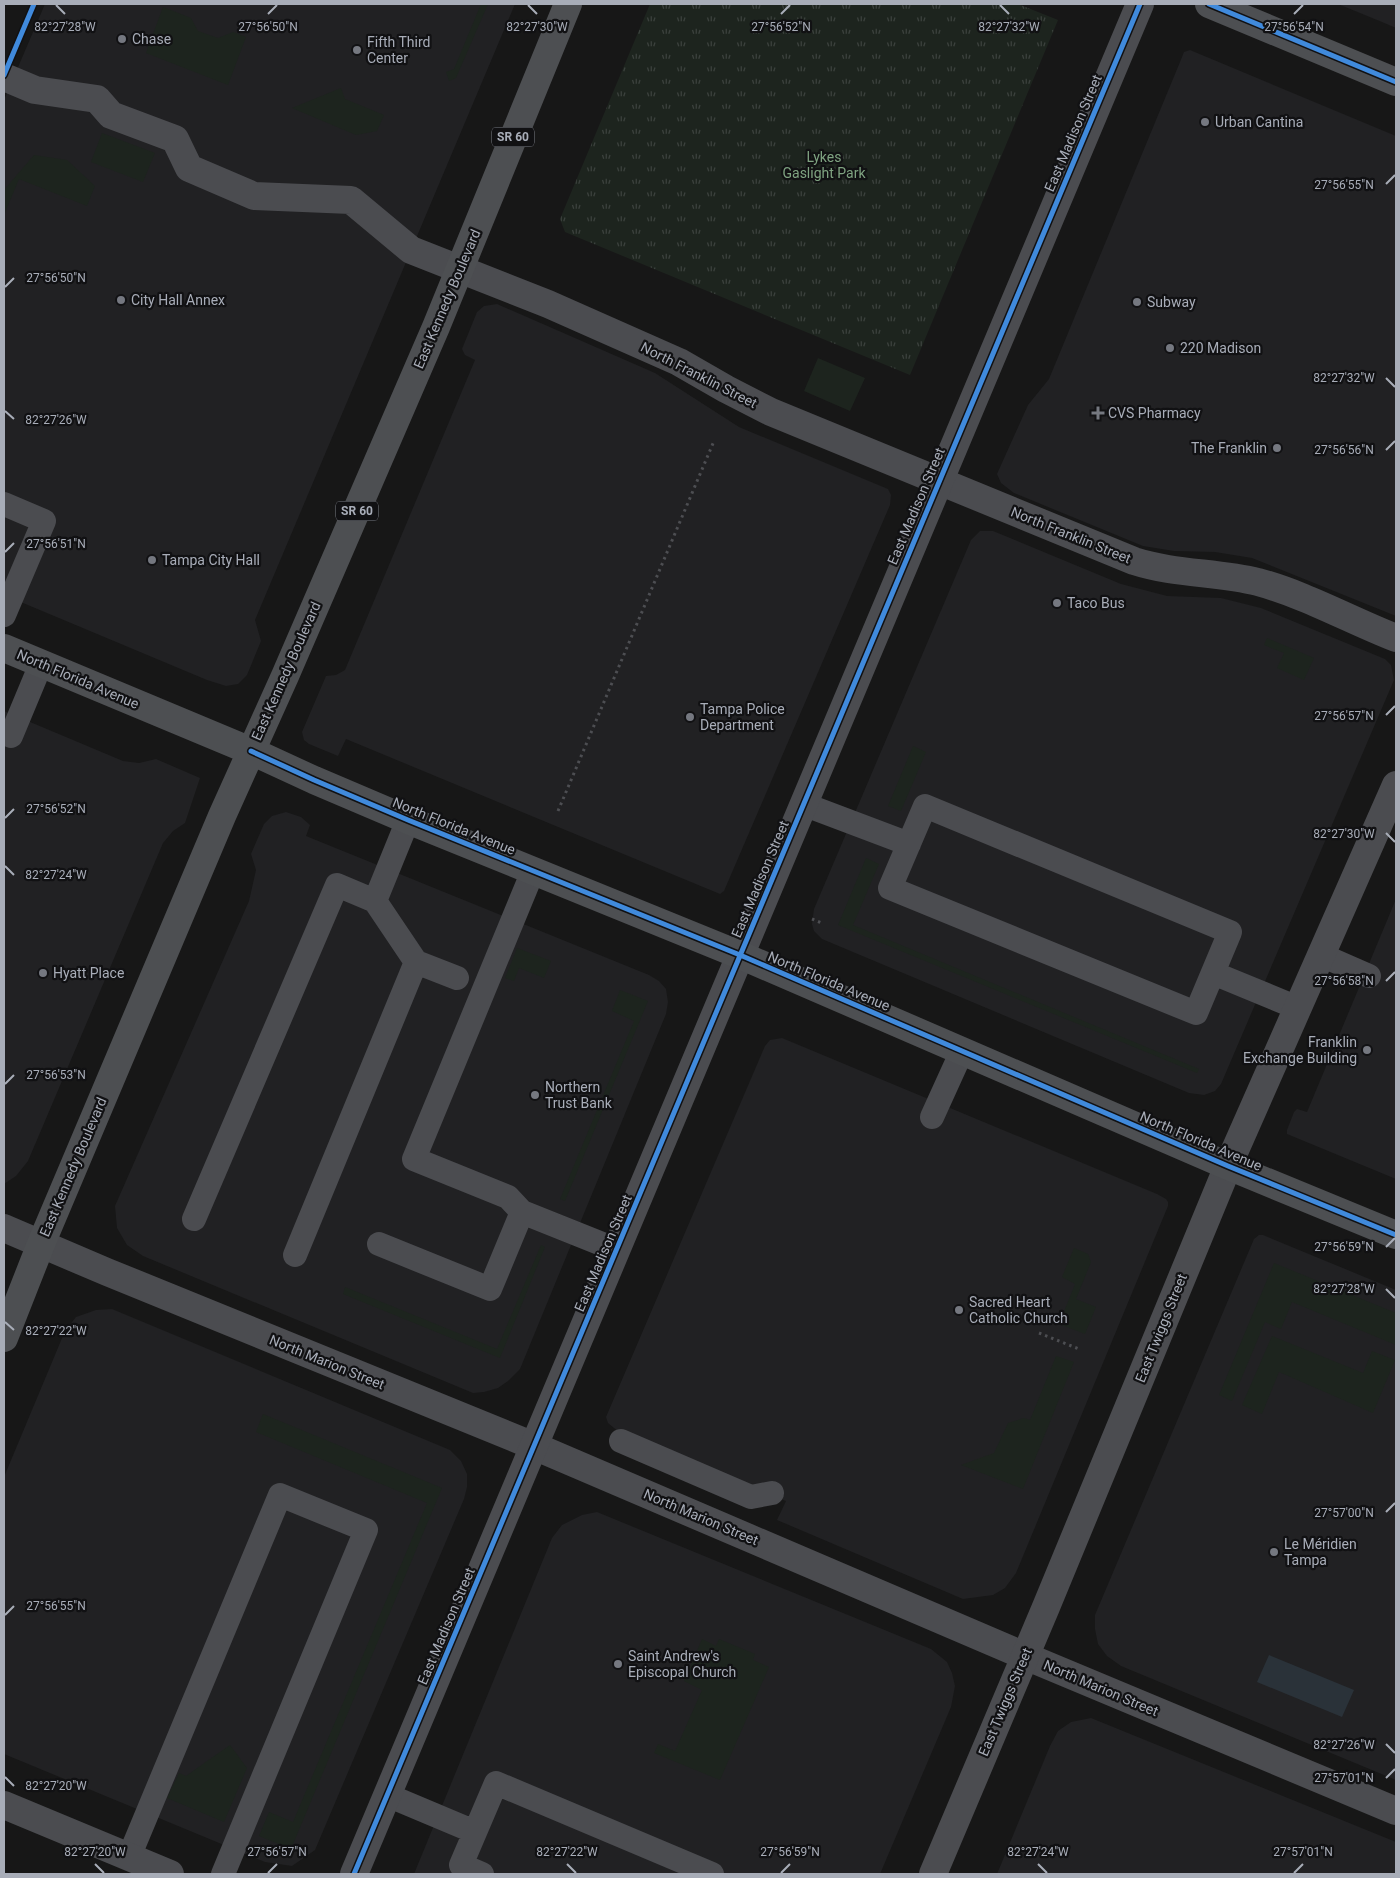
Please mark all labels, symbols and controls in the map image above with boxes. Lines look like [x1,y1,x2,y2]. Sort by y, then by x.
text: 82°27'28"W [34,20,96,34]
text: 27°56'50"N [238,20,298,34]
text: 82°27'30"W [506,20,568,34]
text: 27°56'52"N [751,20,811,34]
text: 82°27'32"W [978,20,1040,34]
text: 27°56'54"N [1264,20,1324,34]
place label: Chase [132,31,171,47]
marker: Chase [116,33,128,45]
place label: Fifth Third Center [367,34,430,66]
marker: Fifth Third Center [351,44,363,56]
street label: East Madison Street [1041,72,1105,194]
place label: Urban Cantina [1215,114,1303,130]
marker: Urban Cantina [1199,116,1211,128]
road number: SR 60 [492,128,534,146]
park label: Lykes Gaslight Park [782,149,866,181]
text: 27°56'55"N [1314,178,1374,192]
street label: East Kennedy Boulevard [410,227,484,371]
text: 27°56'50"N [26,271,86,285]
place label: City Hall Annex [131,292,225,308]
marker: City Hall Annex [115,294,127,306]
place label: Subway [1147,294,1196,310]
marker: Subway [1131,296,1143,308]
street label: North Franklin Street [638,339,760,411]
place label: 220 Madison [1180,340,1261,356]
marker: 220 Madison [1164,342,1176,354]
text: 82°27'32"W [1313,371,1375,385]
place label: CVS Pharmacy [1108,405,1201,421]
marker: CVS Pharmacy [1092,407,1104,419]
text: 82°27'26"W [25,413,87,427]
place label: The Franklin [1191,440,1267,456]
marker: The Franklin [1271,442,1283,454]
text: 27°56'56"N [1314,443,1374,457]
street label: East Madison Street [884,445,948,567]
road number: SR 60 [336,502,378,520]
street label: North Franklin Street [1009,504,1134,567]
text: 27°56'51"N [26,537,86,551]
place label: Tampa City Hall [162,552,260,568]
marker: Tampa City Hall [146,554,158,566]
place label: Taco Bus [1067,595,1125,611]
marker: Taco Bus [1051,597,1063,609]
street label: East Kennedy Boulevard [248,599,324,743]
street label: North Florida Avenue [15,646,141,712]
place label: Tampa Police Department [700,701,785,733]
text: 27°56'57"N [1314,709,1374,723]
marker: Tampa Police Department [684,711,696,723]
street label: North Florida Avenue [390,794,518,858]
text: 27°56'52"N [26,802,86,816]
street label: East Madison Street [728,818,792,940]
text: 82°27'30"W [1313,827,1375,841]
text: 82°27'24"W [25,868,87,882]
street label: North Florida Avenue [766,948,892,1014]
place label: Hyatt Place [53,965,124,981]
marker: Hyatt Place [37,967,49,979]
text: 27°56'58"N [1314,974,1374,988]
place label: Franklin Exchange Building [1243,1034,1357,1066]
marker: Franklin Exchange Building [1361,1044,1373,1056]
text: 27°56'53"N [26,1068,86,1082]
place label: Northern Trust Bank [545,1079,613,1111]
marker: Northern Trust Bank [529,1089,541,1101]
street label: East Kennedy Boulevard [36,1095,110,1239]
street label: North Florida Avenue [1138,1108,1264,1174]
street label: East Madison Street [571,1192,635,1314]
text: 27°56'59"N [1314,1240,1374,1254]
street label: East Twiggs Street [1132,1271,1190,1385]
text: 82°27'28"W [1313,1282,1375,1296]
place label: Sacred Heart Catholic Church [969,1294,1068,1326]
marker: Sacred Heart Catholic Church [953,1304,965,1316]
text: 82°27'22"W [25,1324,87,1338]
street label: North Marion Street [267,1332,387,1393]
street label: North Marion Street [641,1486,761,1549]
text: 27°57'00"N [1314,1506,1374,1520]
place label: Le Méridien Tampa [1284,1536,1357,1568]
marker: Le Méridien Tampa [1268,1546,1280,1558]
street label: East Madison Street [414,1565,478,1687]
text: 27°56'55"N [26,1599,86,1613]
street label: East Twiggs Street [975,1645,1035,1758]
place label: Saint Andrew's Episcopal Church [628,1648,736,1680]
street label: North Marion Street [1041,1657,1161,1720]
marker: Saint Andrew's Episcopal Church [612,1658,624,1670]
text: 82°27'26"W [1313,1738,1375,1752]
text: 27°57'01"N [1314,1771,1374,1785]
text: 82°27'20"W [25,1779,87,1793]
text: 82°27'20"W [64,1845,126,1859]
text: 27°56'57"N [247,1845,307,1859]
text: 82°27'22"W [536,1845,598,1859]
text: 27°56'59"N [760,1845,820,1859]
text: 82°27'24"W [1007,1845,1069,1859]
text: 27°57'01"N [1273,1845,1333,1859]

